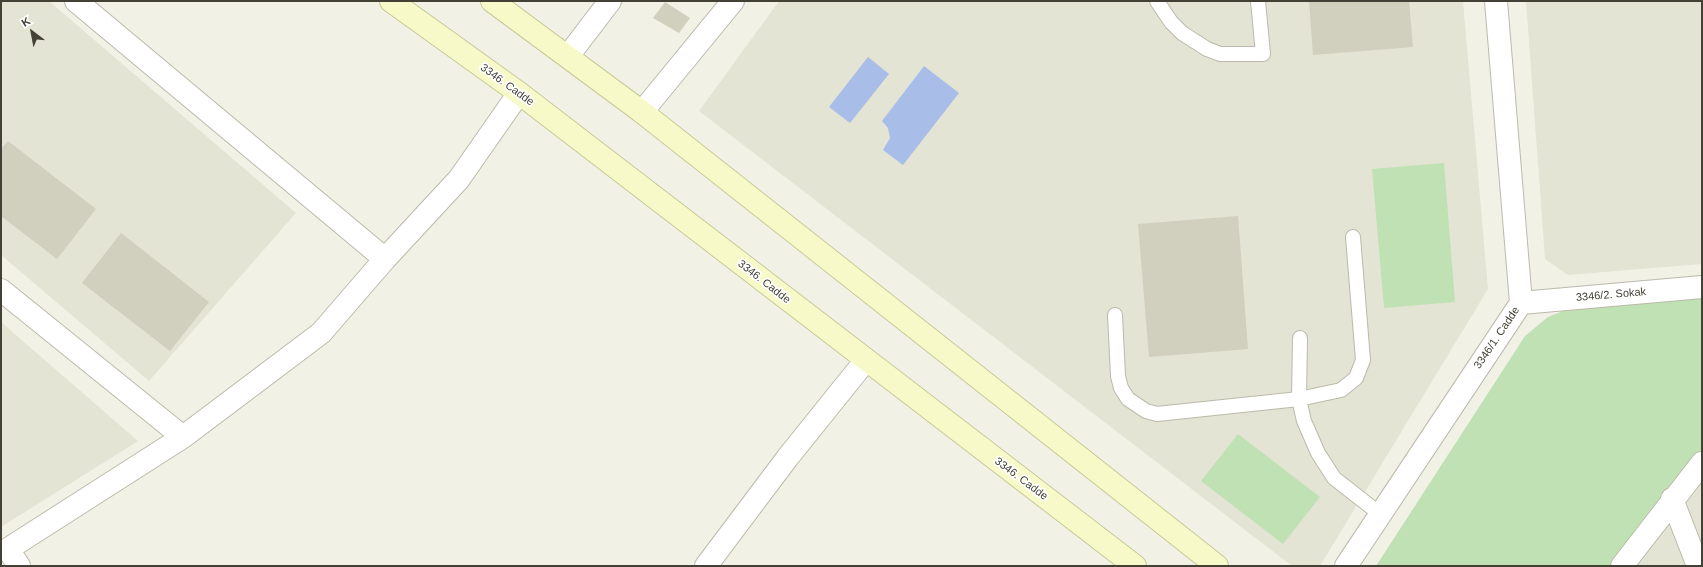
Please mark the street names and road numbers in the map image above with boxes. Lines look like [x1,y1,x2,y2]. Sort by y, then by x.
street label: 3346. Cadde [478,61,536,109]
street label: 3346. Cadde [735,257,793,307]
street label: 3346/2. Sokak [1575,285,1647,305]
street label: 3346/1. Cadde [1471,304,1523,372]
street label: 3346. Cadde [992,455,1050,503]

